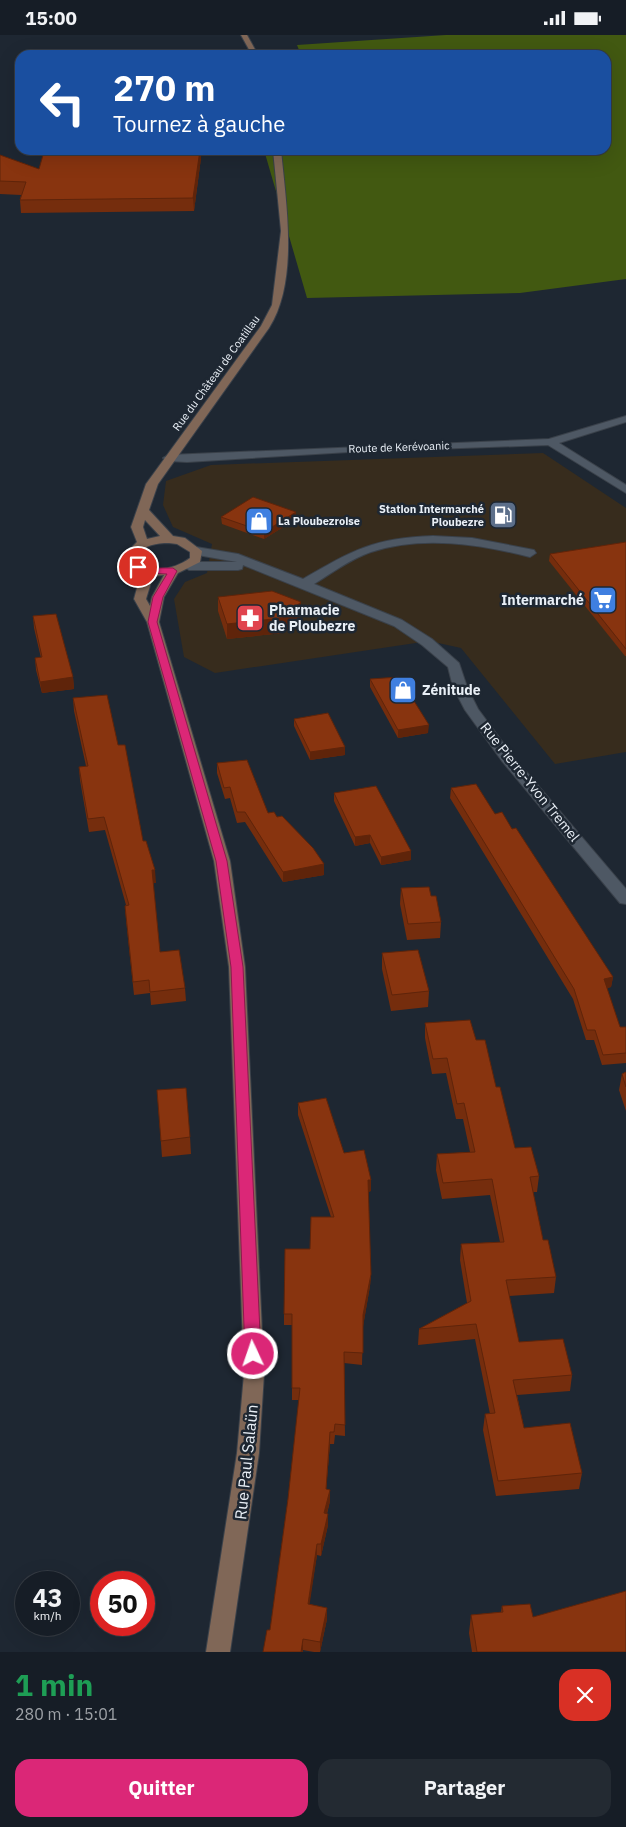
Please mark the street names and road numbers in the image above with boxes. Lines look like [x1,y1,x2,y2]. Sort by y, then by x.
street label: Rue du Château de Coatillau [169,313,263,433]
street label: Route de Kerévoanic [348,438,450,456]
street label: Rue Pierre-Yvon Tremel [476,719,584,845]
street label: Rue Paul Salaün [230,1403,262,1521]

